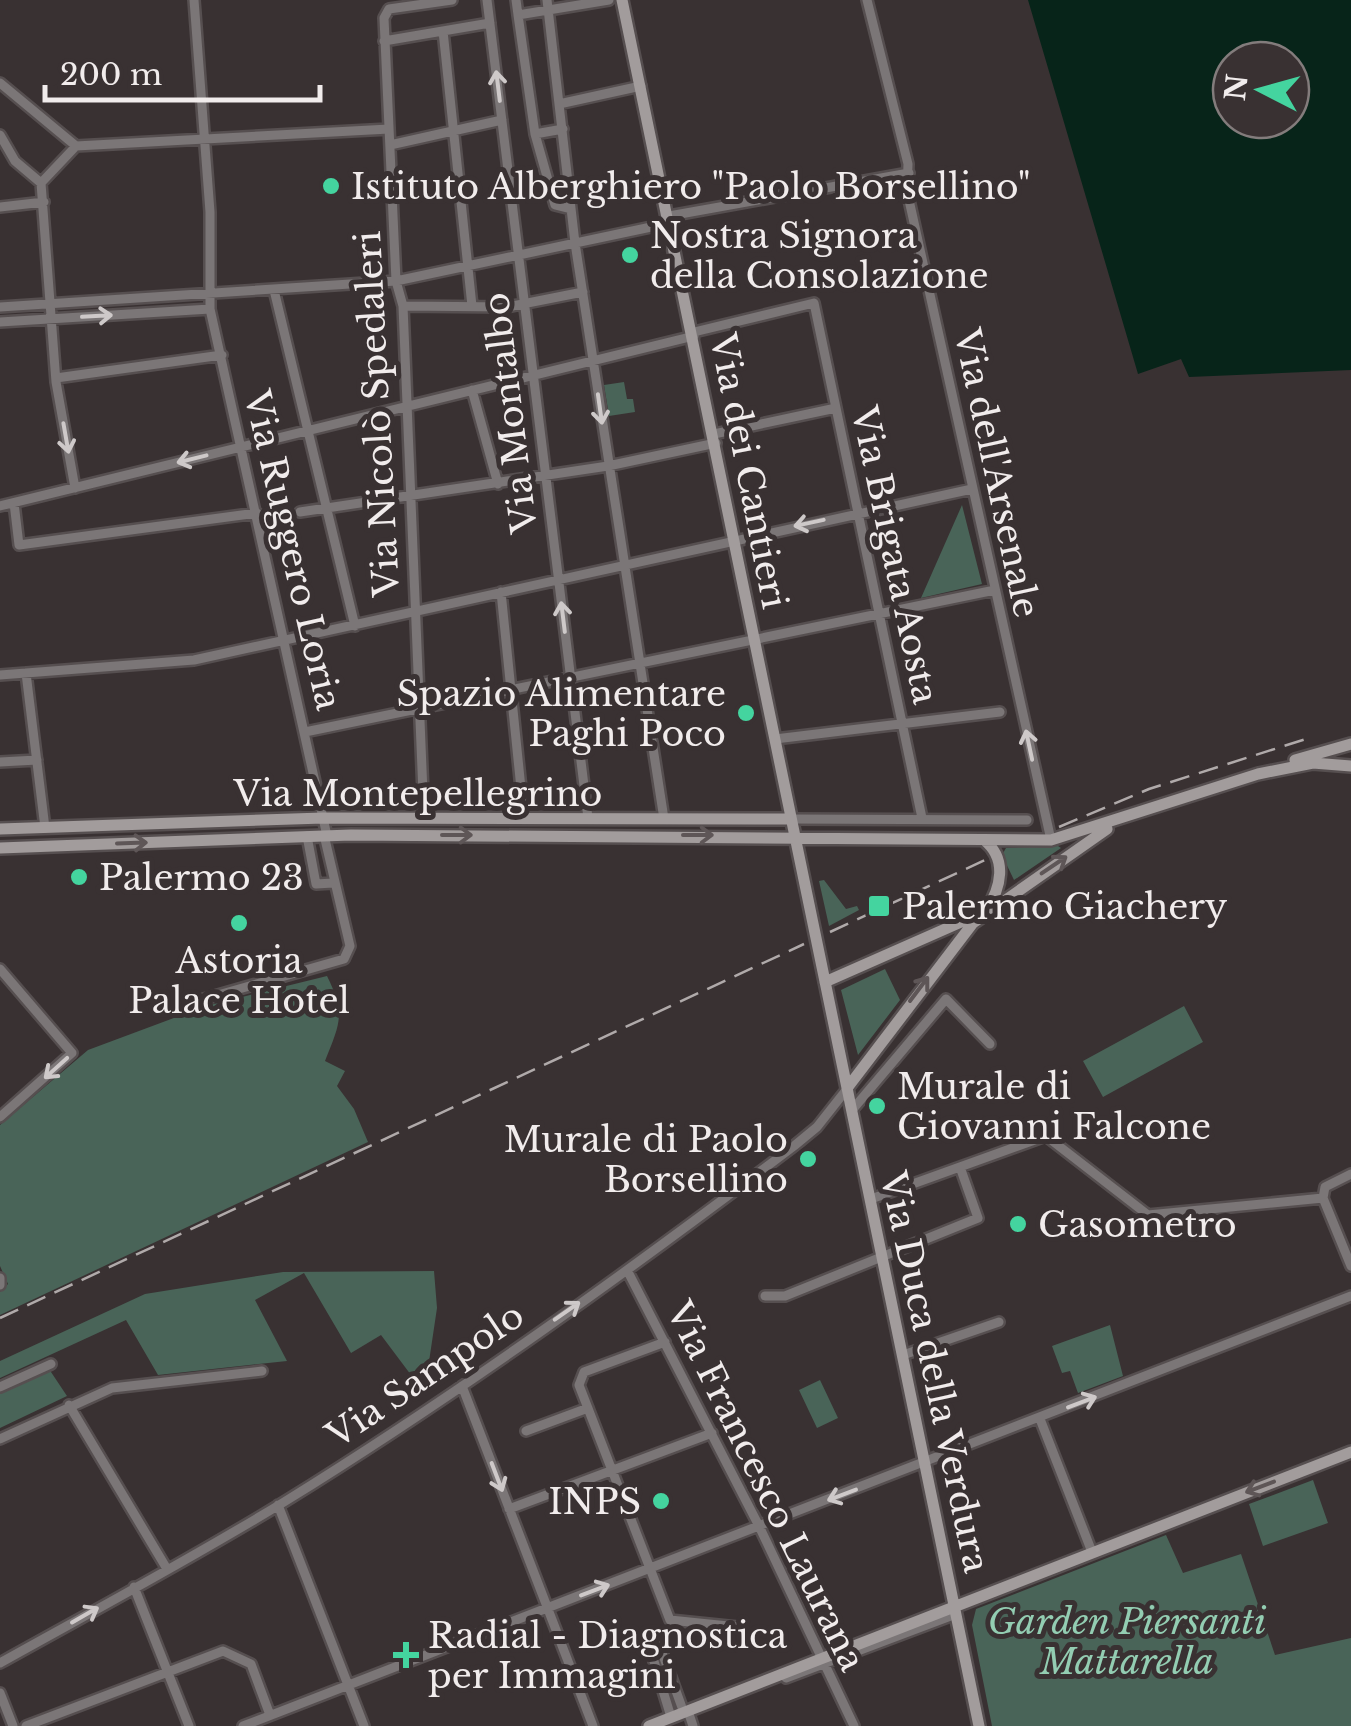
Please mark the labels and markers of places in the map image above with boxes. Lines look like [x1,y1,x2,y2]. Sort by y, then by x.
place label: Istituto Alberghiero "Paolo Borsellino" [351,165,1031,208]
marker: Istituto Alberghiero "Paolo Borsellino" [320,175,342,197]
place label: Nostra Signora della Consolazione [650,214,989,297]
marker: Nostra Signora della Consolazione [619,244,641,266]
place label: Spazio Alimentare Paghi Poco [396,672,726,755]
marker: Spazio Alimentare Paghi Poco [735,702,757,724]
place label: Palermo 23 [99,856,304,899]
marker: Palermo 23 [68,866,90,888]
place label: Palermo Giachery [902,885,1227,928]
marker: Palermo Giachery [866,893,892,919]
marker: Astoria Palace Hotel [228,912,250,934]
place label: Astoria Palace Hotel [128,939,350,1022]
place label: Murale di Giovanni Falcone [897,1065,1211,1148]
marker: Murale di Giovanni Falcone [866,1095,888,1117]
place label: Murale di Paolo Borsellino [504,1118,788,1201]
marker: Murale di Paolo Borsellino [797,1148,819,1170]
place label: Gasometro [1038,1203,1237,1246]
marker: Gasometro [1007,1213,1029,1235]
place label: INPS [548,1480,641,1523]
marker: INPS [650,1490,672,1512]
place label: Radial - Diagnostica per Immagini [428,1614,788,1697]
marker: Radial - Diagnostica per Immagini [393,1642,419,1668]

